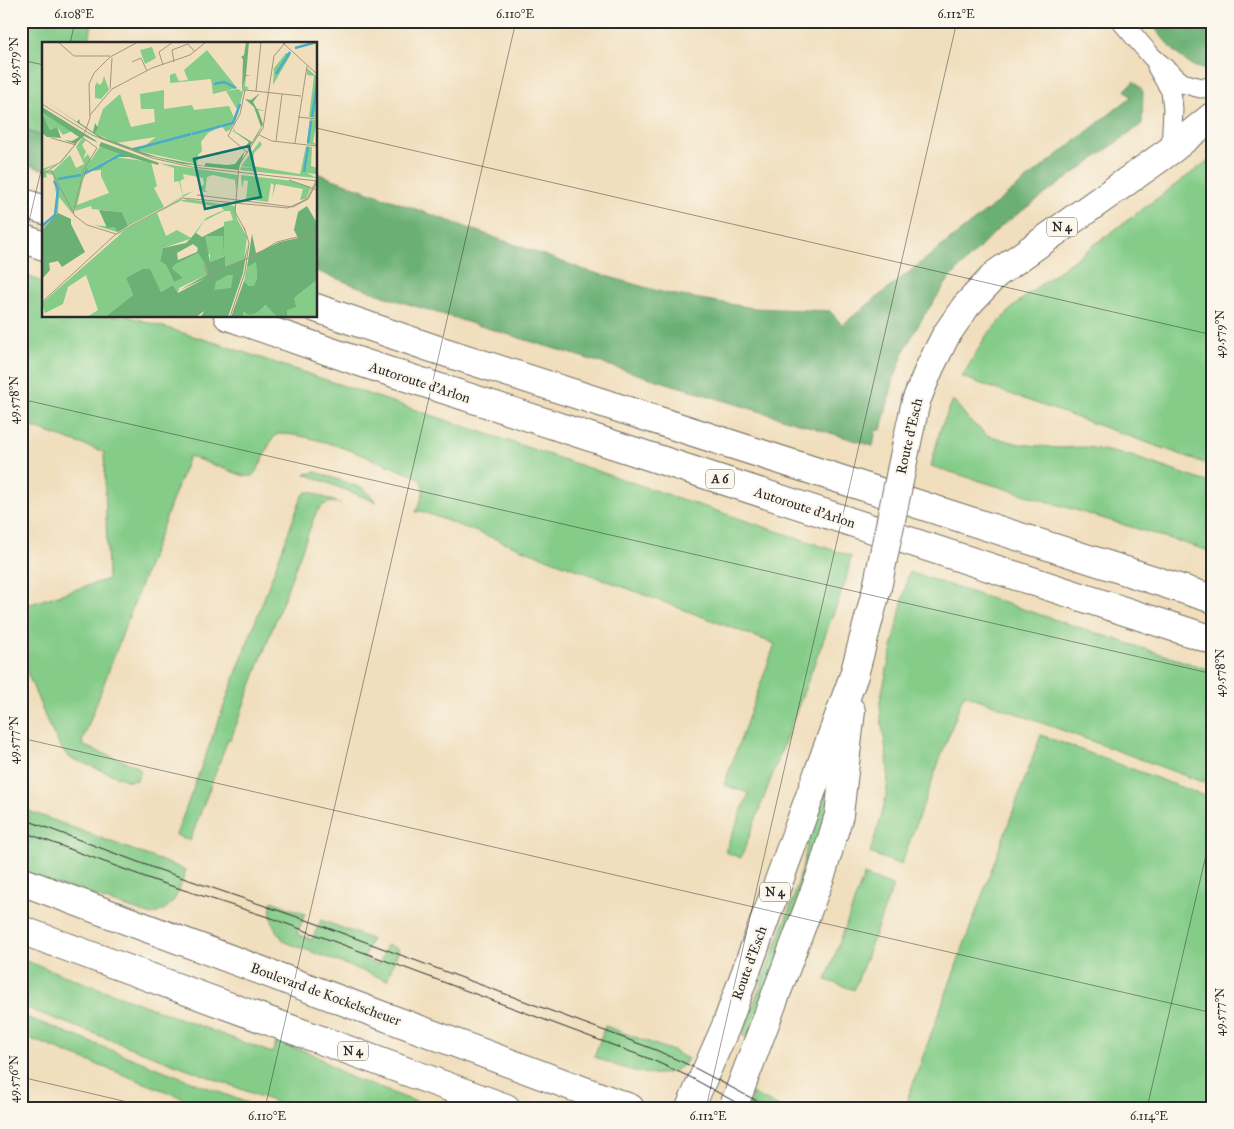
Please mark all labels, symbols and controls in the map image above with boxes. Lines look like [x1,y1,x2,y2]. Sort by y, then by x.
text: 6.108°E [54,7,94,21]
text: 6.110°E [496,7,534,21]
text: 6.112°E [938,7,975,21]
text: 49.579°N [7,37,21,85]
inset map [42,42,318,318]
road number: N 4 [1047,218,1077,236]
text: 49.579°N [1213,310,1227,358]
street label: Autoroute d'Arlon [366,358,473,407]
text: 49.578°N [7,376,21,424]
street label: Route d'Esch [892,396,927,476]
road number: A 6 [706,469,734,488]
street label: Autoroute d'Arlon [751,483,858,532]
text: 49.578°N [1213,649,1227,697]
text: 49.577°N [7,716,21,764]
road number: N 4 [760,882,790,902]
street label: Route d'Esch [728,924,771,1002]
street label: Boulevard de Kockelscheuer [248,959,404,1030]
text: 49.577°N [1213,988,1227,1036]
road number: N 4 [338,1042,368,1060]
text: 49.576°N [7,1055,21,1103]
text: 6.110°E [248,1109,286,1123]
text: 6.112°E [690,1109,727,1123]
text: 6.114°E [1130,1109,1168,1123]

